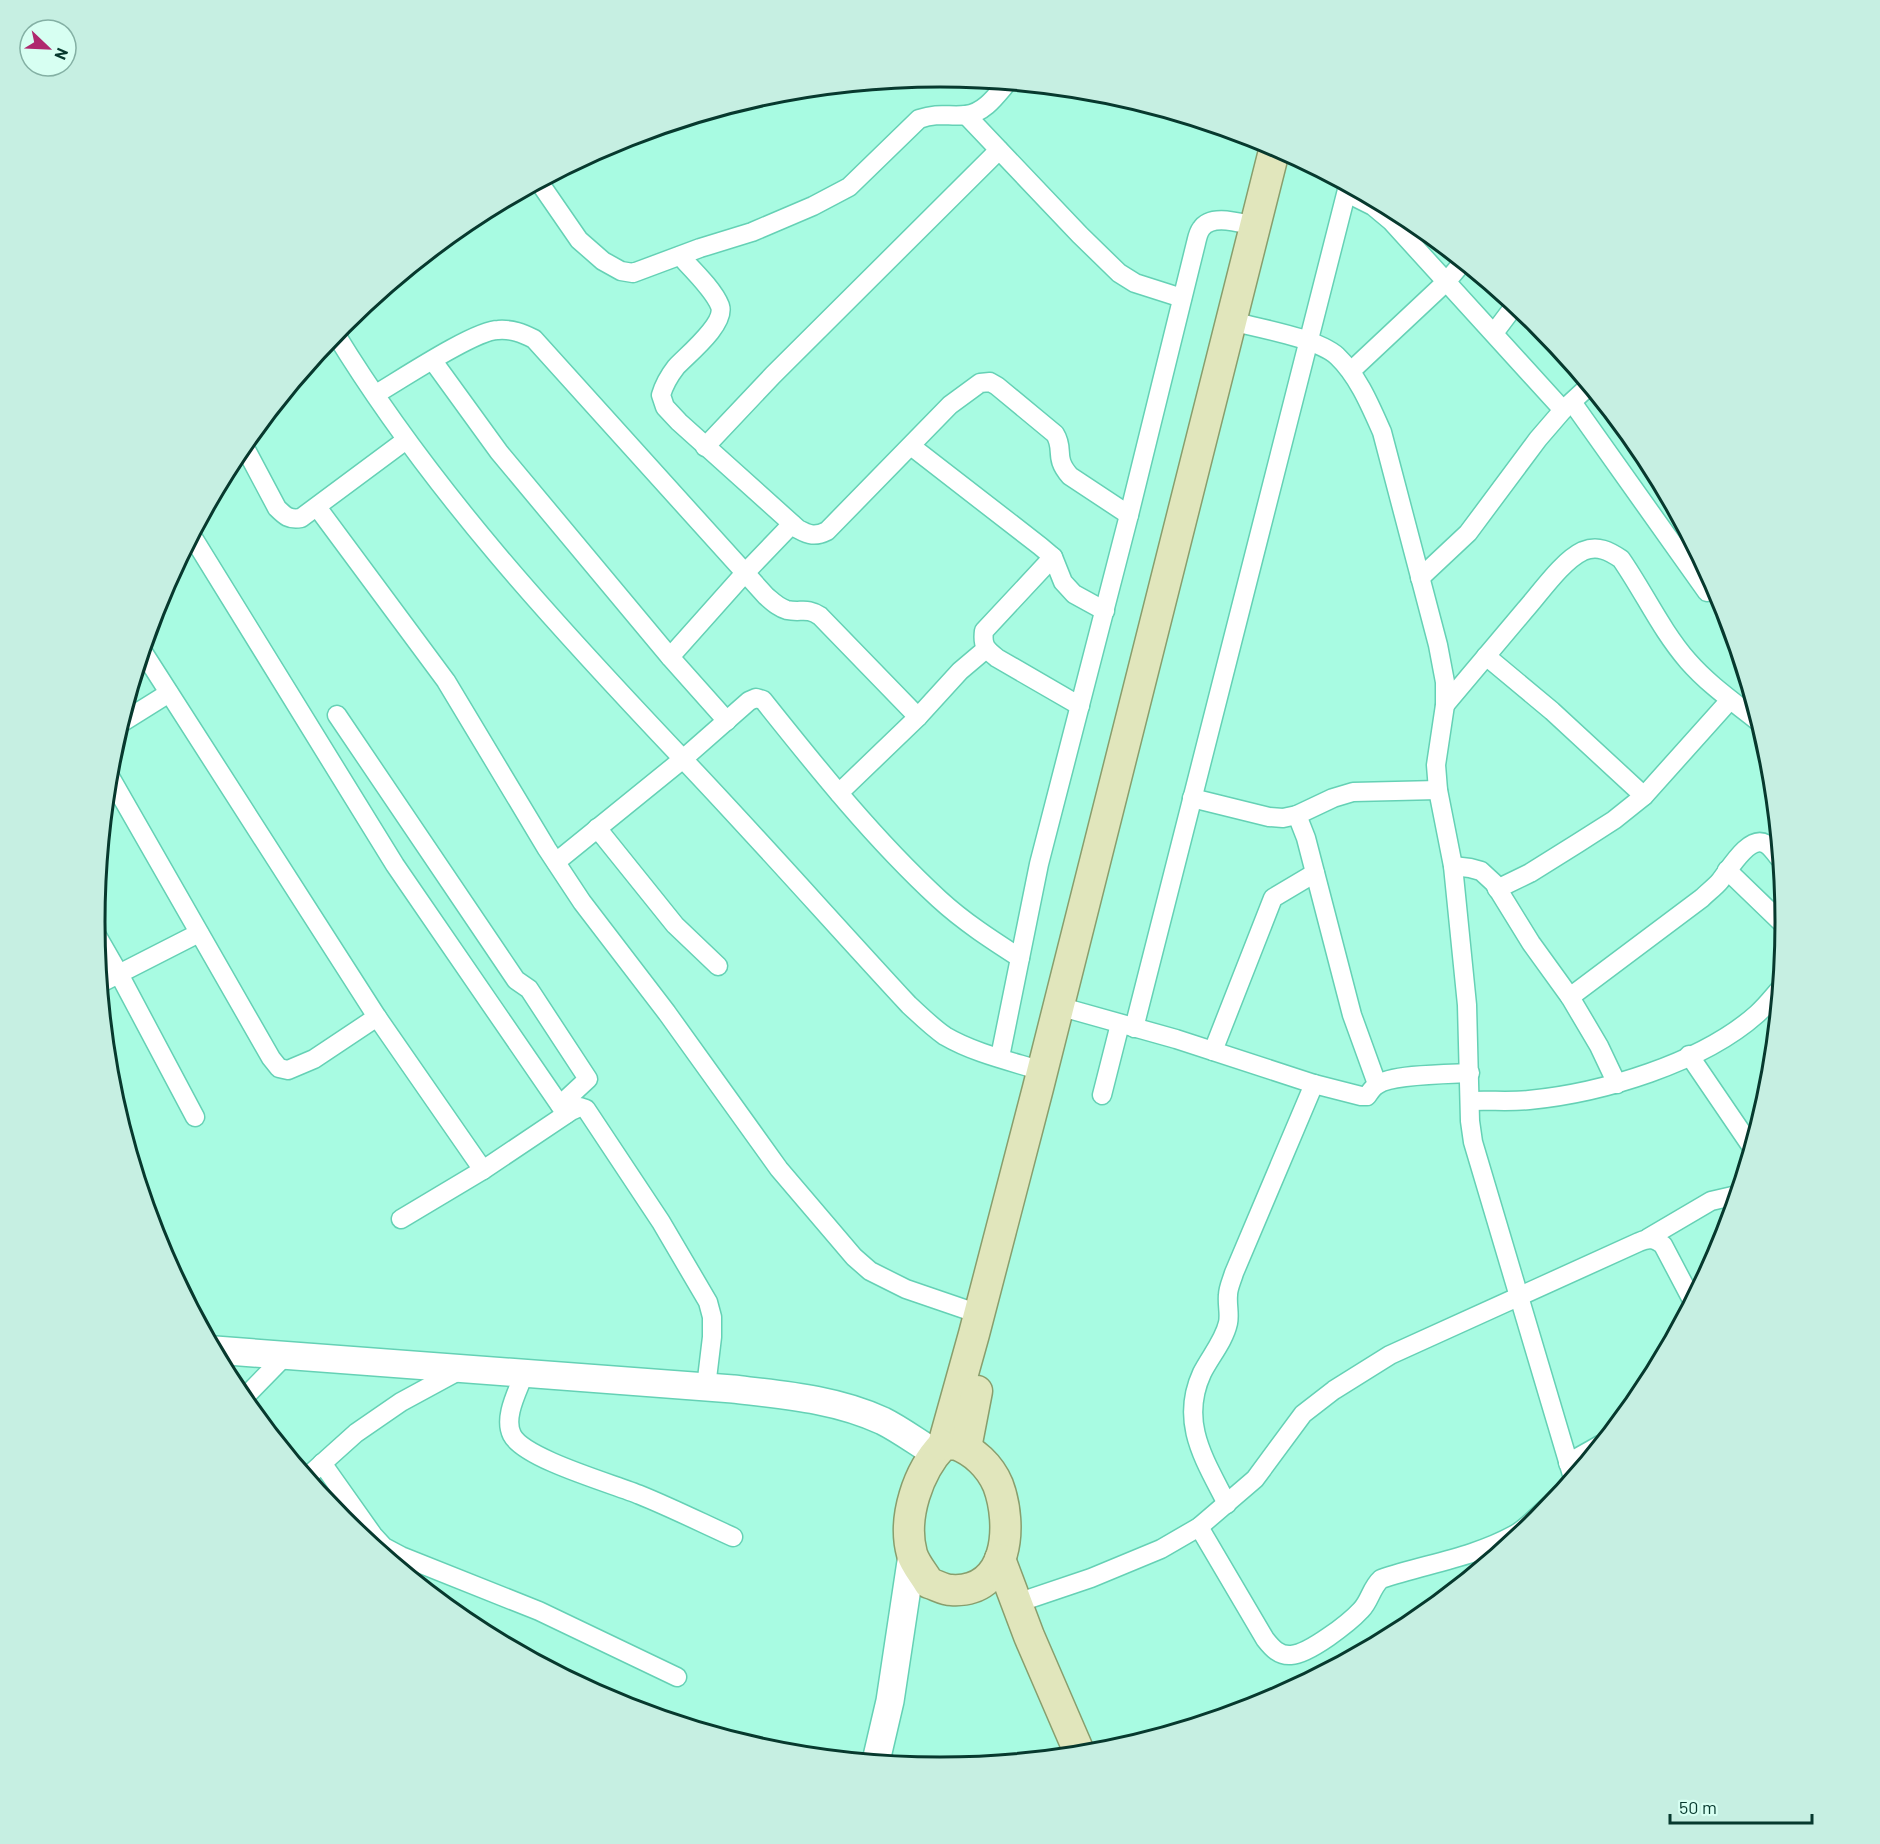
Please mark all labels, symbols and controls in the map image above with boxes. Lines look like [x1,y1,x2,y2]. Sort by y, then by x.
north arrow [18,18,78,78]
text: N [51,45,73,63]
scale bar [1670,1787,1812,1825]
text: 50 m [1679,1796,1717,1818]

